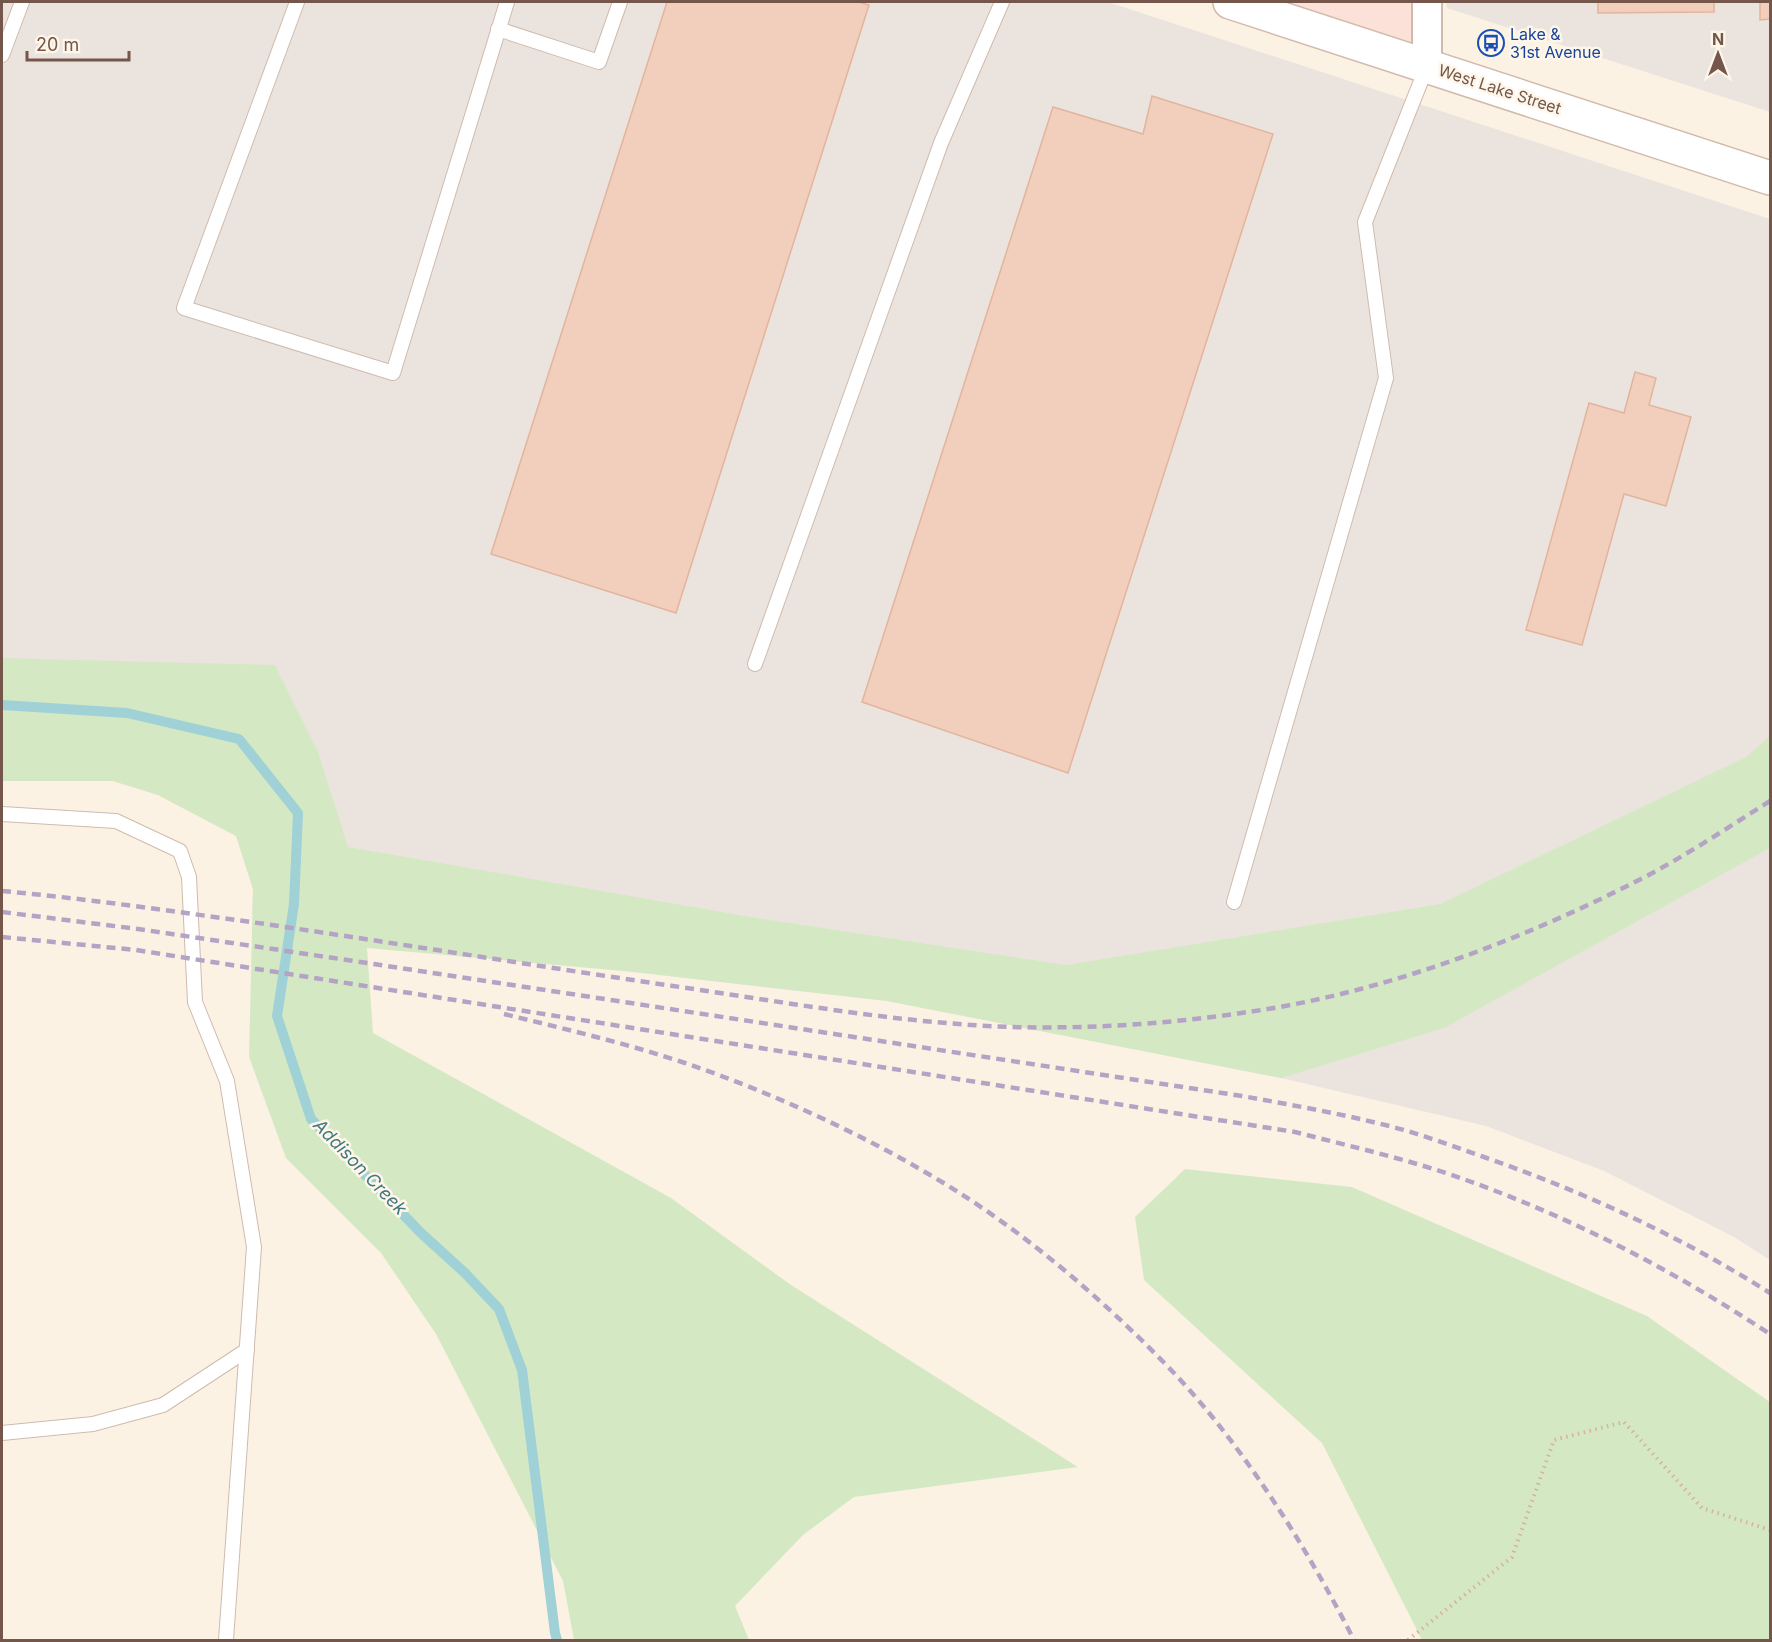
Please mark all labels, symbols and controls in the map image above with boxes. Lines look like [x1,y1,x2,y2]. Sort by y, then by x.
scale bar [27,24,129,62]
place label: Lake & 31st Avenue [1510,24,1601,62]
north arrow [1688,24,1748,84]
bus stop icon: Lake & 31st Avenue [1476,28,1506,58]
text: N [1712,29,1724,49]
text: 20 m [36,34,79,55]
street label: West Lake Street [1436,60,1564,118]
water label: Addison Creek [309,1114,412,1220]

